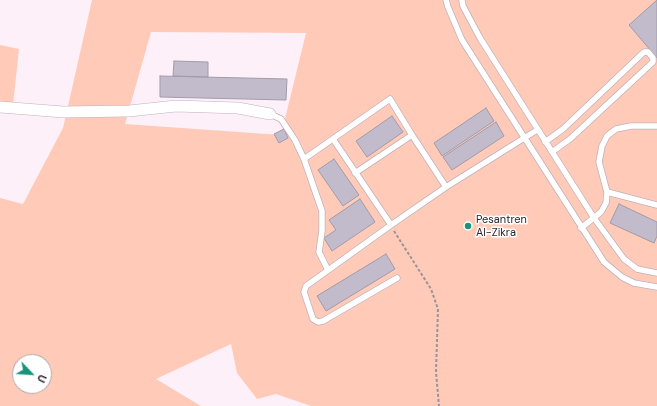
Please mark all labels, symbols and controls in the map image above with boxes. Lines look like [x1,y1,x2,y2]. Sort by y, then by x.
place label: Pesantren Al-Zikra [476,213,527,239]
marker: Pesantren Al-Zikra [463,221,473,231]
north arrow [12,354,52,394]
text: U [34,372,50,385]

